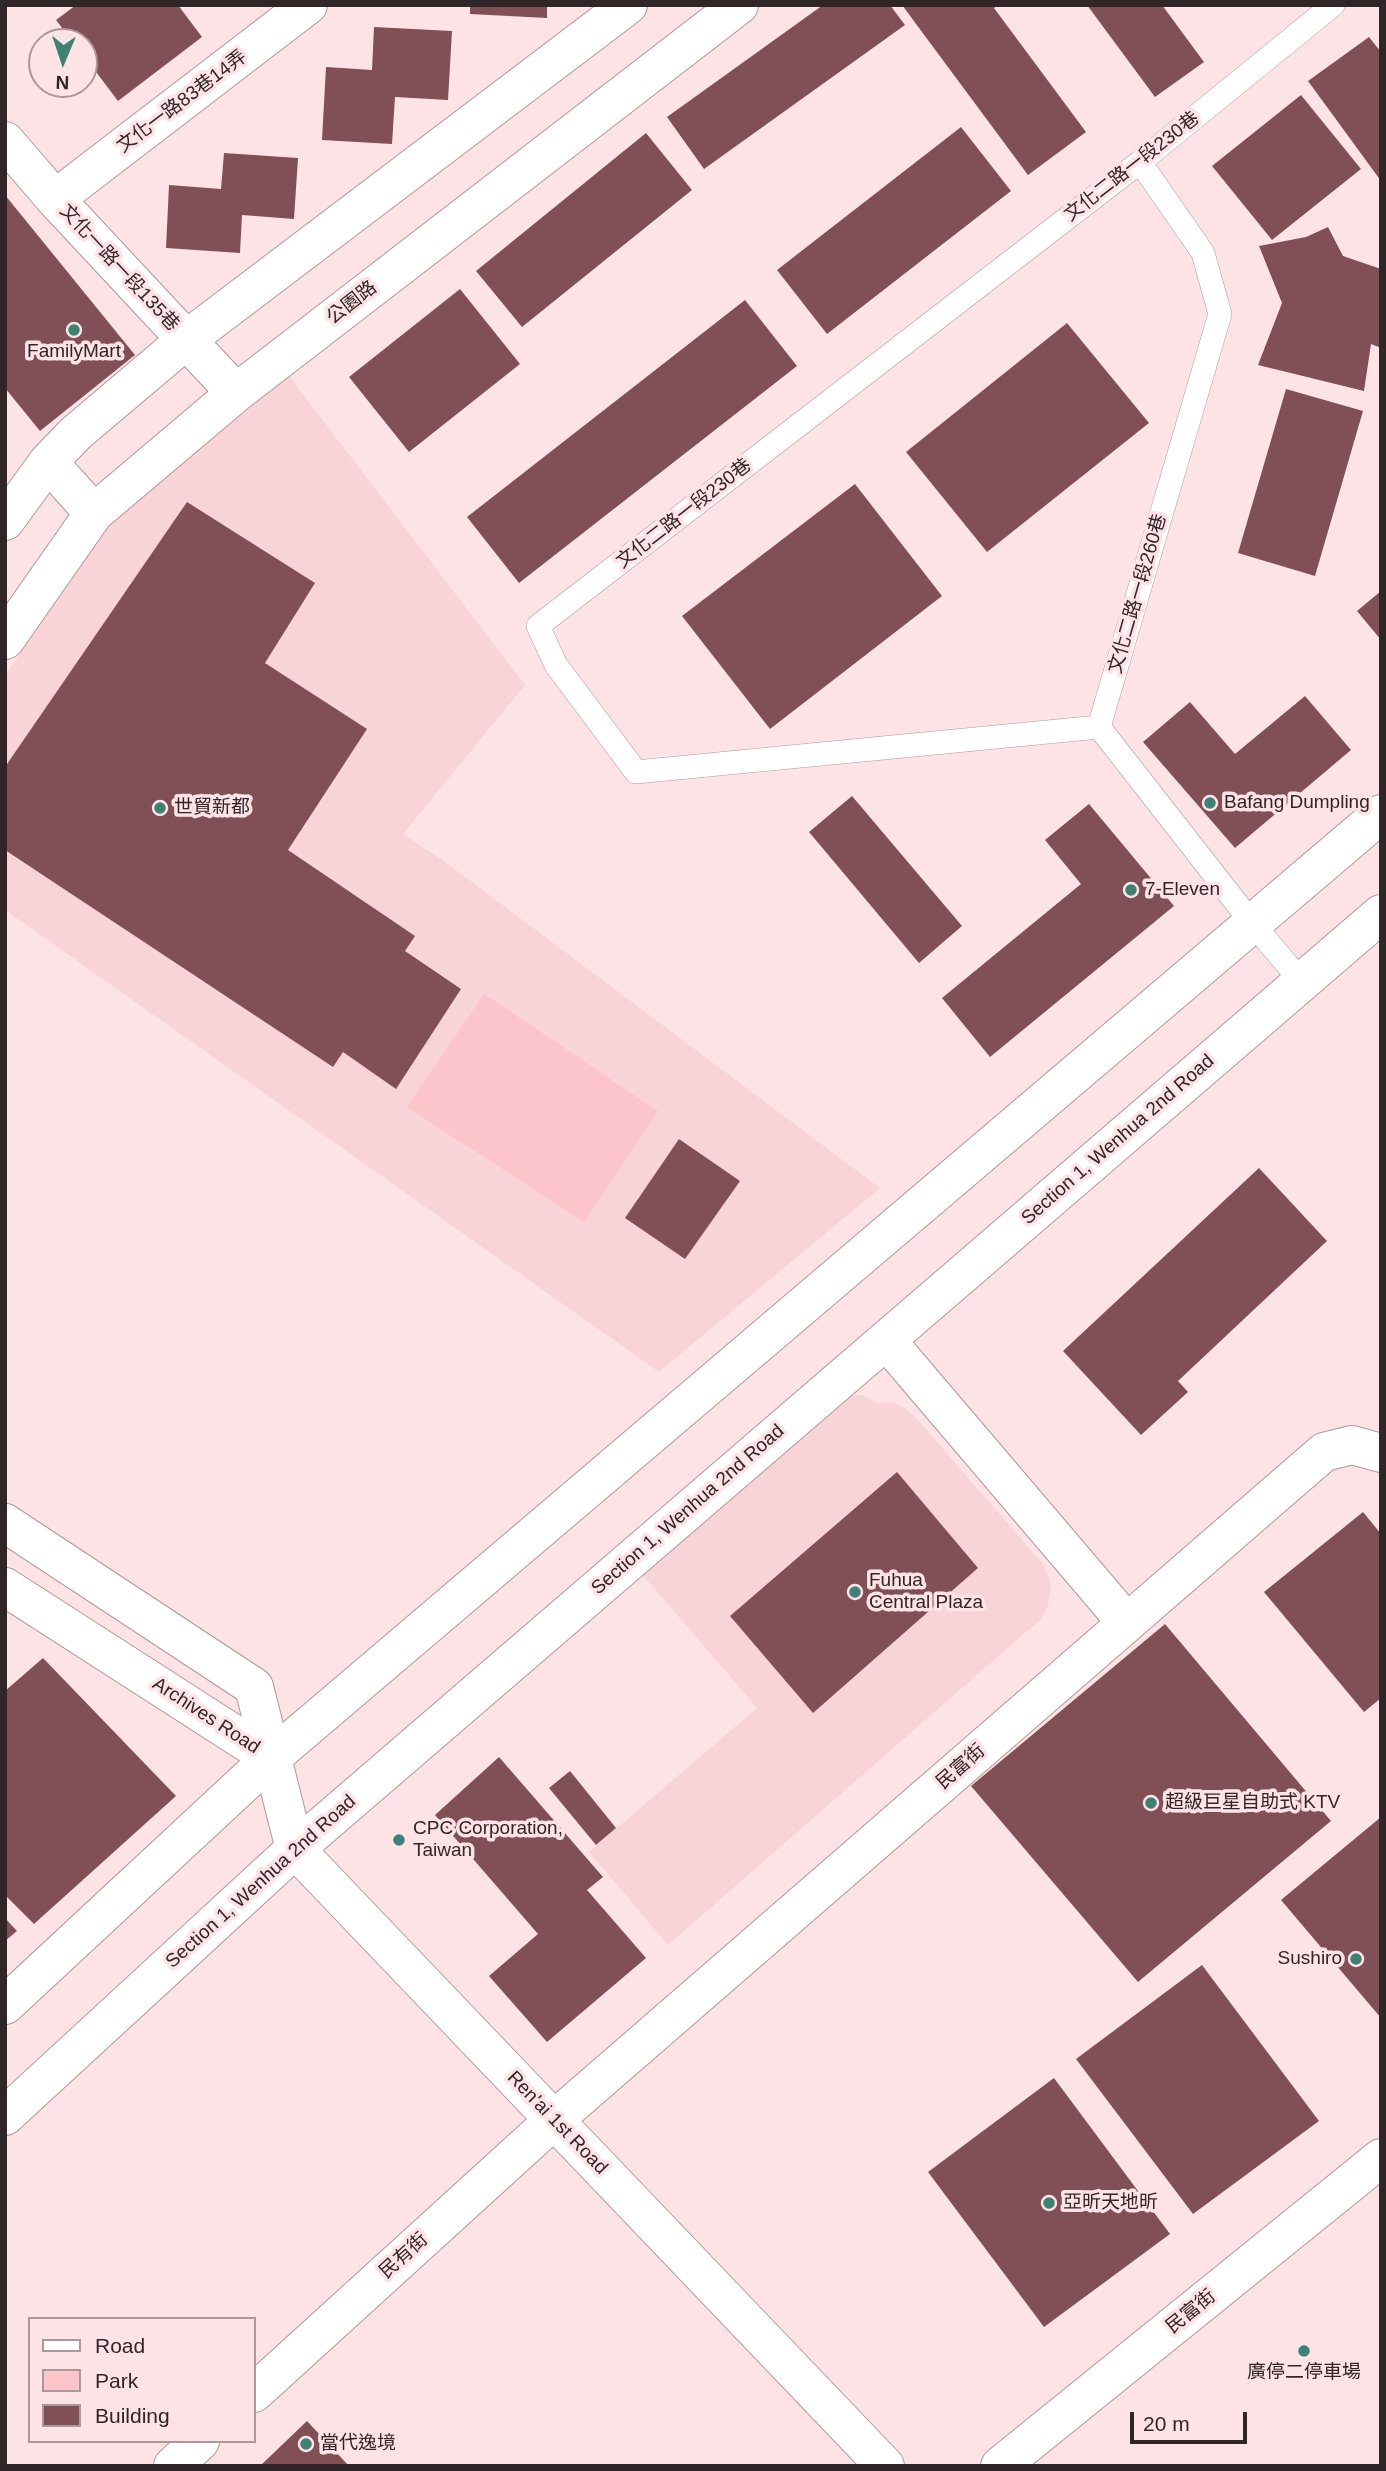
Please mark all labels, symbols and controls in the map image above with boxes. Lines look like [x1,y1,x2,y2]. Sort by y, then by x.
north arrow [28,28,98,98]
street label: 文化一路83巷14弄 [113,46,251,158]
text: N [55,72,70,93]
street label: 文化二路一段230巷 [1060,107,1204,227]
street label: 文化一路一段135巷 [54,200,184,336]
street label: 公園路 [323,276,381,330]
marker: FamilyMart [66,322,82,338]
place label: FamilyMart [27,341,121,363]
street label: 文化二路一段230巷 [612,454,756,574]
street label: 文化二路一段260巷 [1104,512,1172,676]
place label: Bafang Dumpling [1224,792,1370,814]
marker: Bafang Dumpling [1202,795,1218,811]
place label: 世貿新都 [174,797,250,819]
marker: 世貿新都 [152,800,168,816]
place label: 7-Eleven [1145,879,1220,901]
marker: 7-Eleven [1123,882,1139,898]
street label: Section 1, Wenhua 2nd Road [1017,1050,1219,1230]
street label: Section 1, Wenhua 2nd Road [587,1420,789,1600]
place label: Fuhua Central Plaza [869,1570,983,1614]
marker: Fuhua Central Plaza [847,1584,863,1600]
street label: Archives Road [148,1673,264,1759]
street label: 民富街 [932,1740,990,1794]
street label: Section 1, Wenhua 2nd Road [161,1791,361,1973]
place label: 超級巨星自助式 KTV [1165,1792,1340,1814]
marker: 超級巨星自助式 KTV [1143,1795,1159,1811]
place label: CPC Corporation, Taiwan [413,1818,563,1862]
marker: CPC Corporation, Taiwan [391,1832,407,1848]
place label: Sushiro [1278,1948,1342,1970]
marker: Sushiro [1348,1951,1364,1967]
street label: Ren'ai 1st Road [502,2067,612,2179]
place label: 亞昕天地昕 [1063,2192,1158,2214]
marker: 亞昕天地昕 [1041,2195,1057,2211]
street label: 民有街 [375,2228,433,2284]
street label: 民富街 [1162,2285,1220,2339]
legend [28,2317,256,2443]
text: Road [95,2334,145,2357]
marker: 廣停二停車場 [1296,2343,1312,2359]
place label: 廣停二停車場 [1247,2362,1361,2384]
text: Park [95,2369,138,2392]
scale bar [1134,2398,1251,2442]
text: Building [95,2404,170,2427]
text: 20 m [1143,2412,1190,2435]
place label: 當代逸境 [320,2433,396,2455]
marker: 當代逸境 [298,2436,314,2452]

